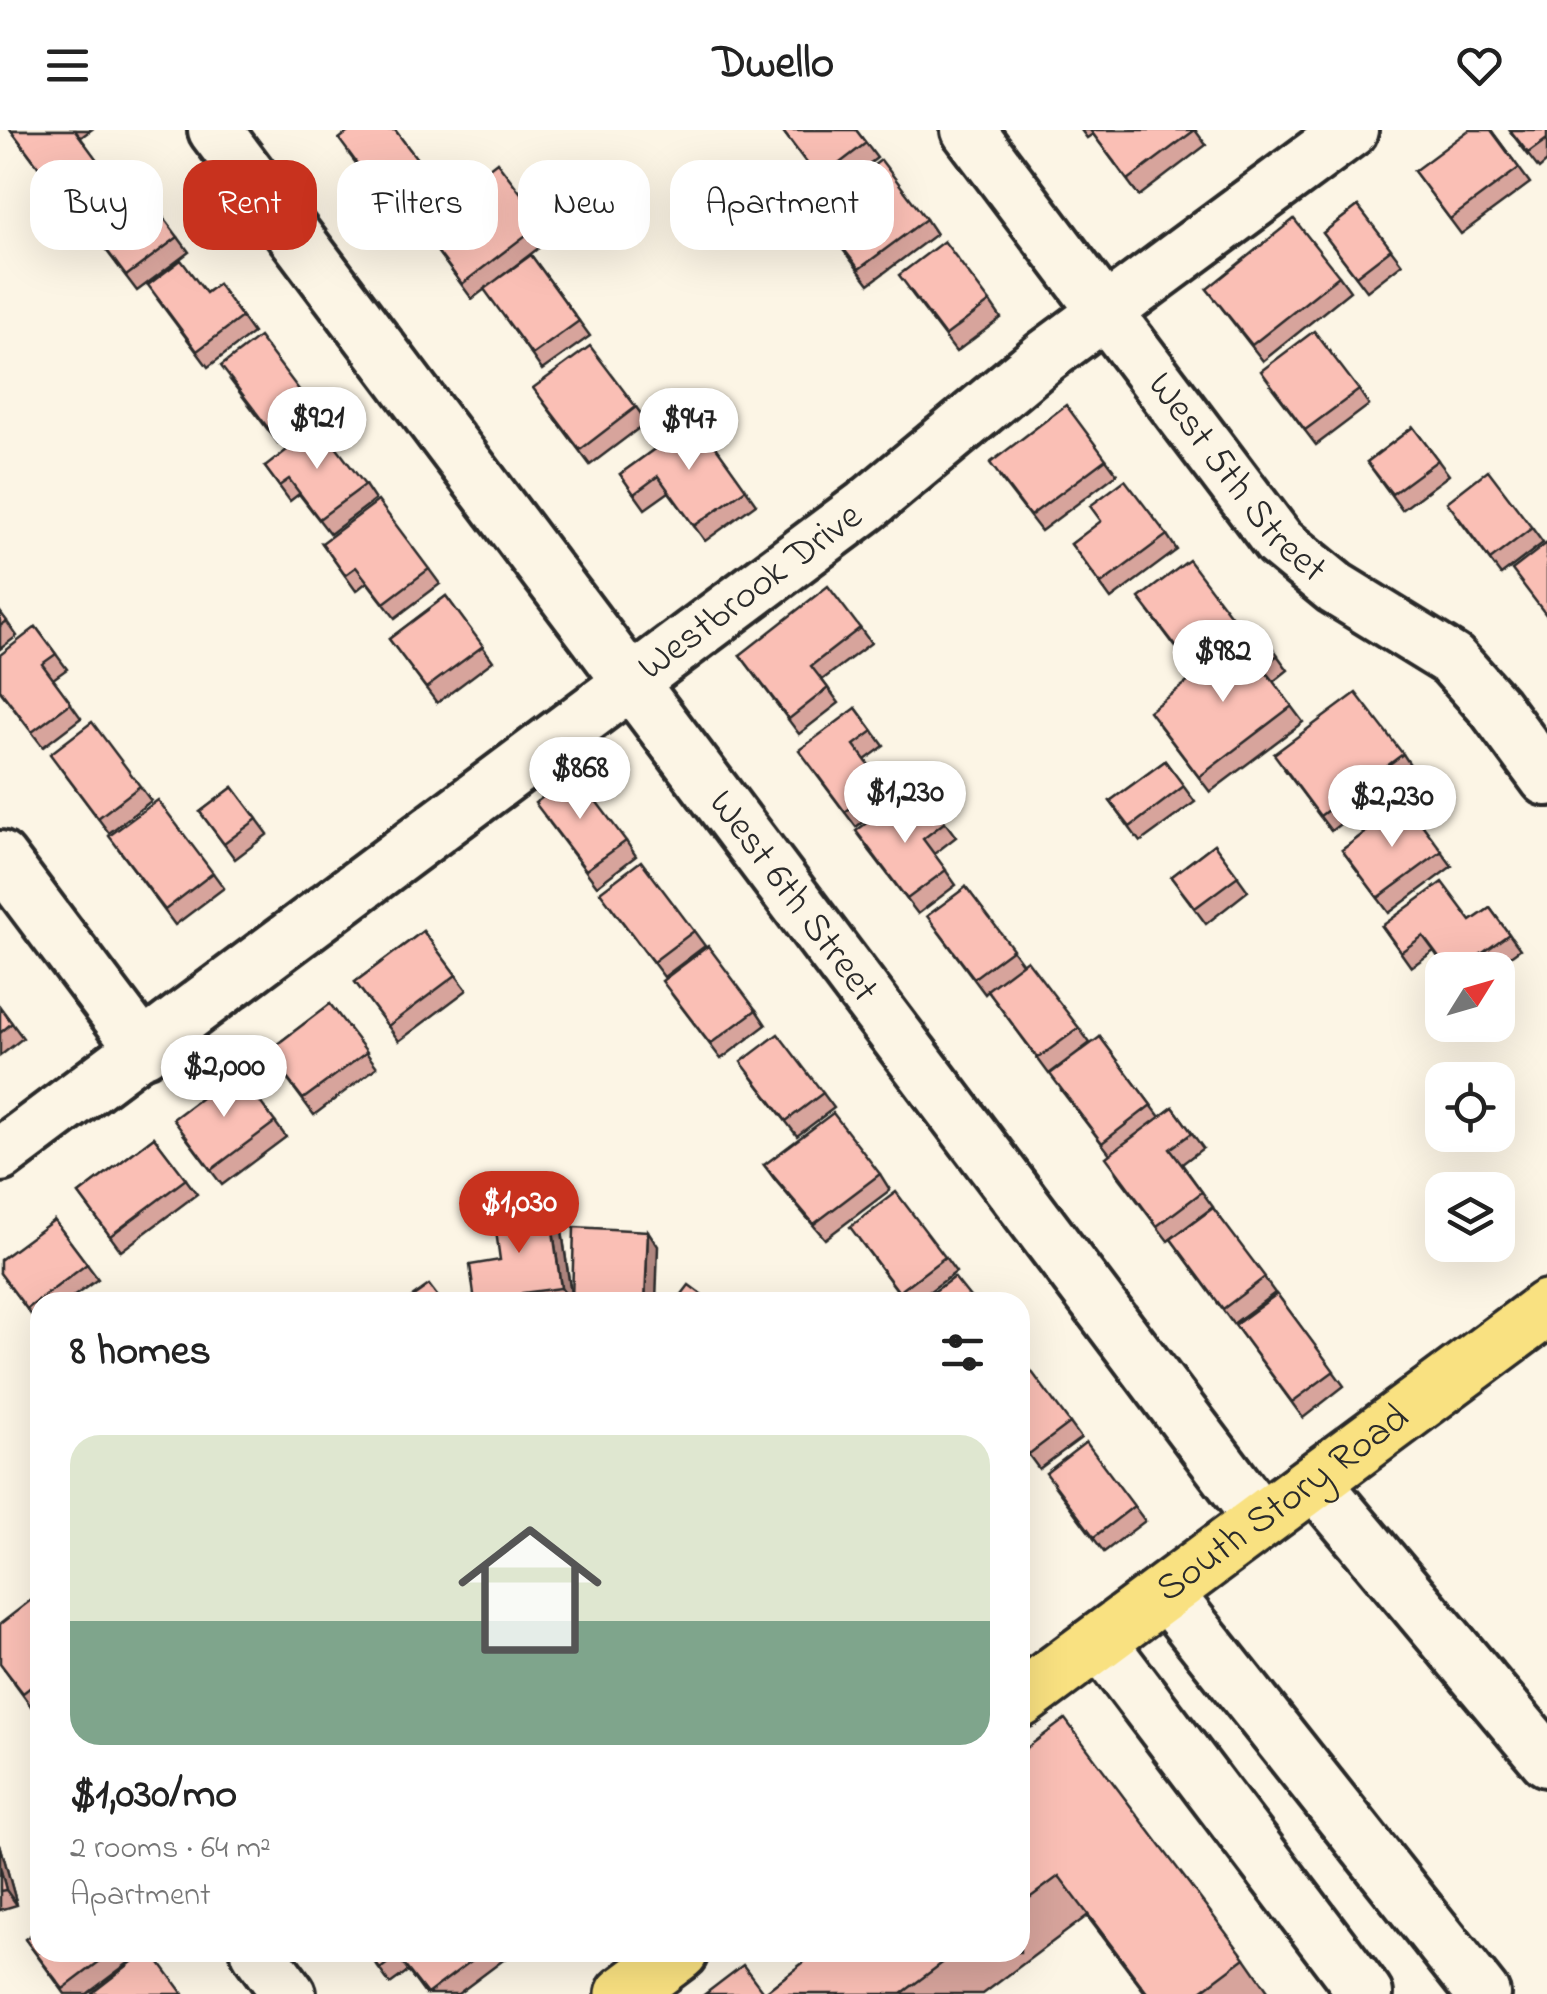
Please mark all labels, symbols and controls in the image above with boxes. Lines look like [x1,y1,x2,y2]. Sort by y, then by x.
text: Dwello [713,32,834,98]
icon: menu [40,38,95,93]
icon: heart [1452,38,1507,93]
chip: Buy [30,160,163,250]
chip: Rent [183,160,317,250]
chip: Filters [337,160,498,250]
chip: New [518,160,650,250]
chip: Apartment [670,160,894,250]
street label: West 5th Street [1132,360,1339,599]
pin: $921 [258,387,376,472]
pin: $947 [630,388,748,473]
text: $921 [289,396,345,443]
text: $947 [661,397,717,444]
street label: Westbrook Drive [626,489,876,696]
pin: $982 [1164,620,1282,705]
text: $982 [1195,629,1251,676]
pin: $868 [521,737,639,822]
text: $868 [551,746,609,793]
pin: $1,230 [824,761,986,846]
pin: $2,230 [1311,765,1473,850]
text: $1,230 [866,770,944,817]
text: $2,230 [1350,774,1434,821]
street label: West 6th Street [692,778,892,1016]
north arrow [1425,952,1515,1042]
map controls [1425,952,1515,1262]
pin: $2,000 [143,1035,305,1120]
text: $2,000 [183,1044,265,1091]
button: locate [1425,1062,1515,1152]
pin: $1,030 [438,1171,600,1256]
button: layers [1425,1172,1515,1262]
text: $1,030 [481,1180,557,1227]
text: 8 homes [70,1322,211,1383]
icon: filters [935,1325,990,1380]
street label: South Story Road [1144,1390,1422,1618]
icon: home [440,1500,620,1680]
text: $1,030/mo [70,1765,237,1826]
text: 2 rooms · 64 m² [70,1826,271,1873]
text: Apartment [70,1873,211,1920]

